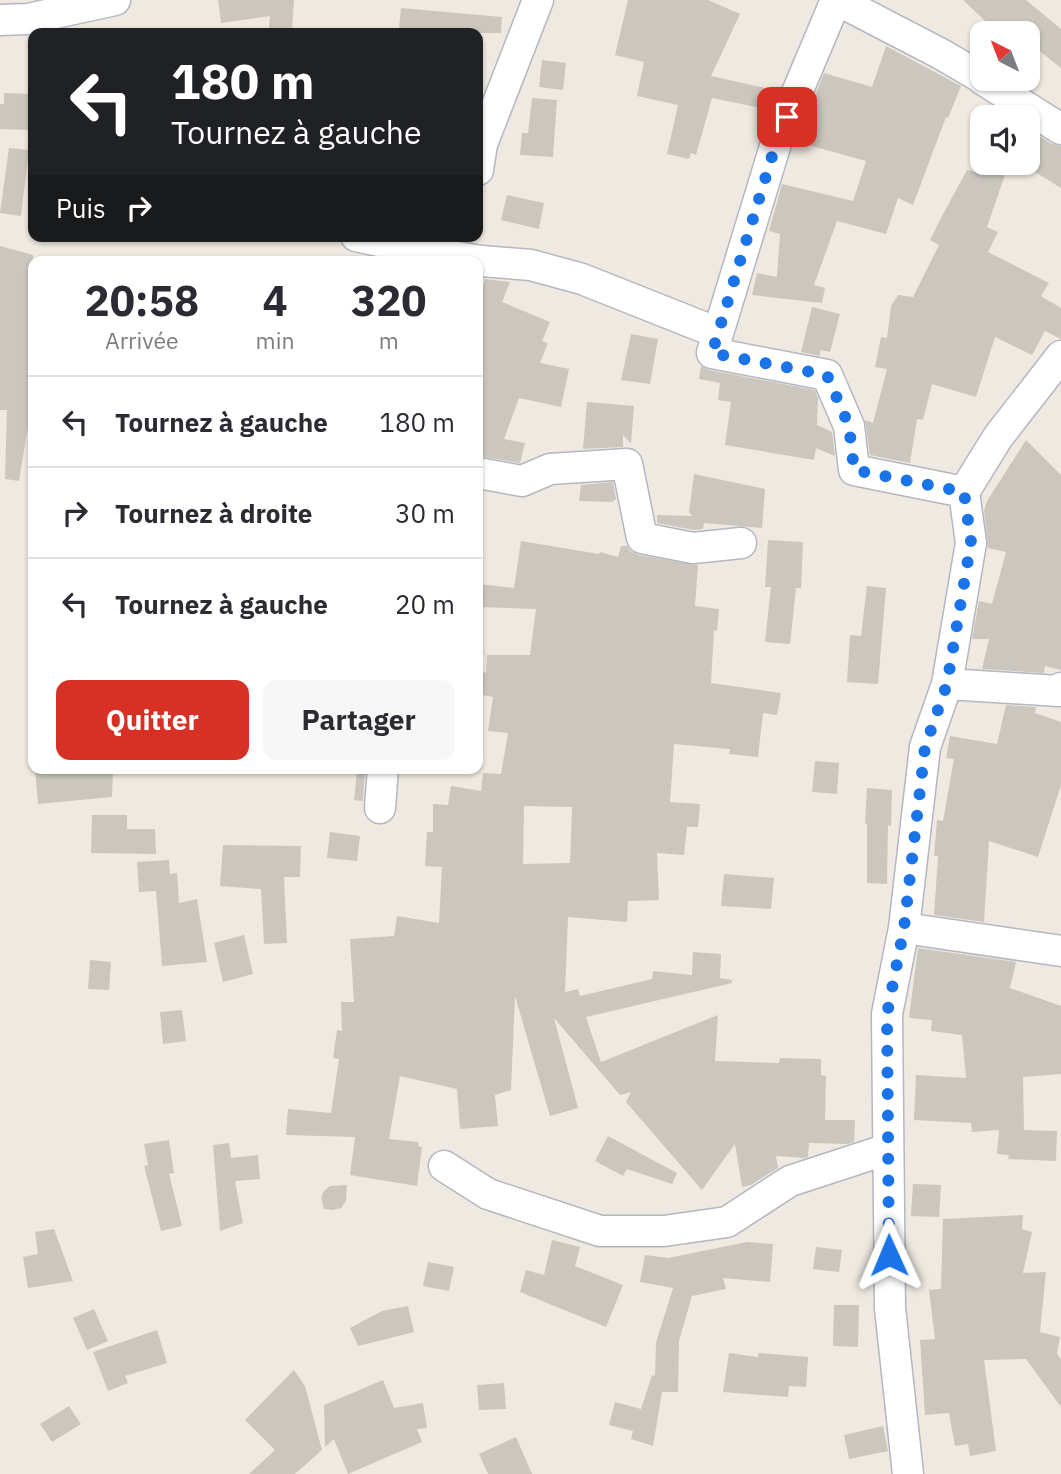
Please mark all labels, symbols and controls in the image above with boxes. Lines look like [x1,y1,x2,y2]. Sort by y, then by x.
north arrow [970,21,1040,91]
map controls [970,21,1040,175]
text: 180 m [171,49,315,112]
icon: left [56,56,147,147]
pin [757,87,817,147]
icon: arrive [768,98,806,136]
button: sound [970,105,1040,175]
text: Tournez à gauche [171,111,422,153]
icon: right [120,189,158,227]
text: Puis [56,191,106,225]
text: 20:58 [84,273,199,328]
text: 4 [262,273,288,328]
text: 320 [351,273,427,328]
text: Arrivée [105,325,179,355]
text: min [256,325,294,355]
text: m [379,325,399,355]
icon: left [56,403,94,441]
text: Tournez à gauche [115,405,328,439]
text: 180 m [379,405,455,439]
icon: right [56,494,94,532]
text: Tournez à droite [115,496,312,530]
text: 30 m [395,496,455,530]
icon: left [56,585,94,623]
text: Tournez à gauche [115,587,328,621]
text: 20 m [395,587,455,621]
button: Quitter [56,680,249,760]
button: Partager [263,680,455,760]
position arrow [852,1218,926,1292]

